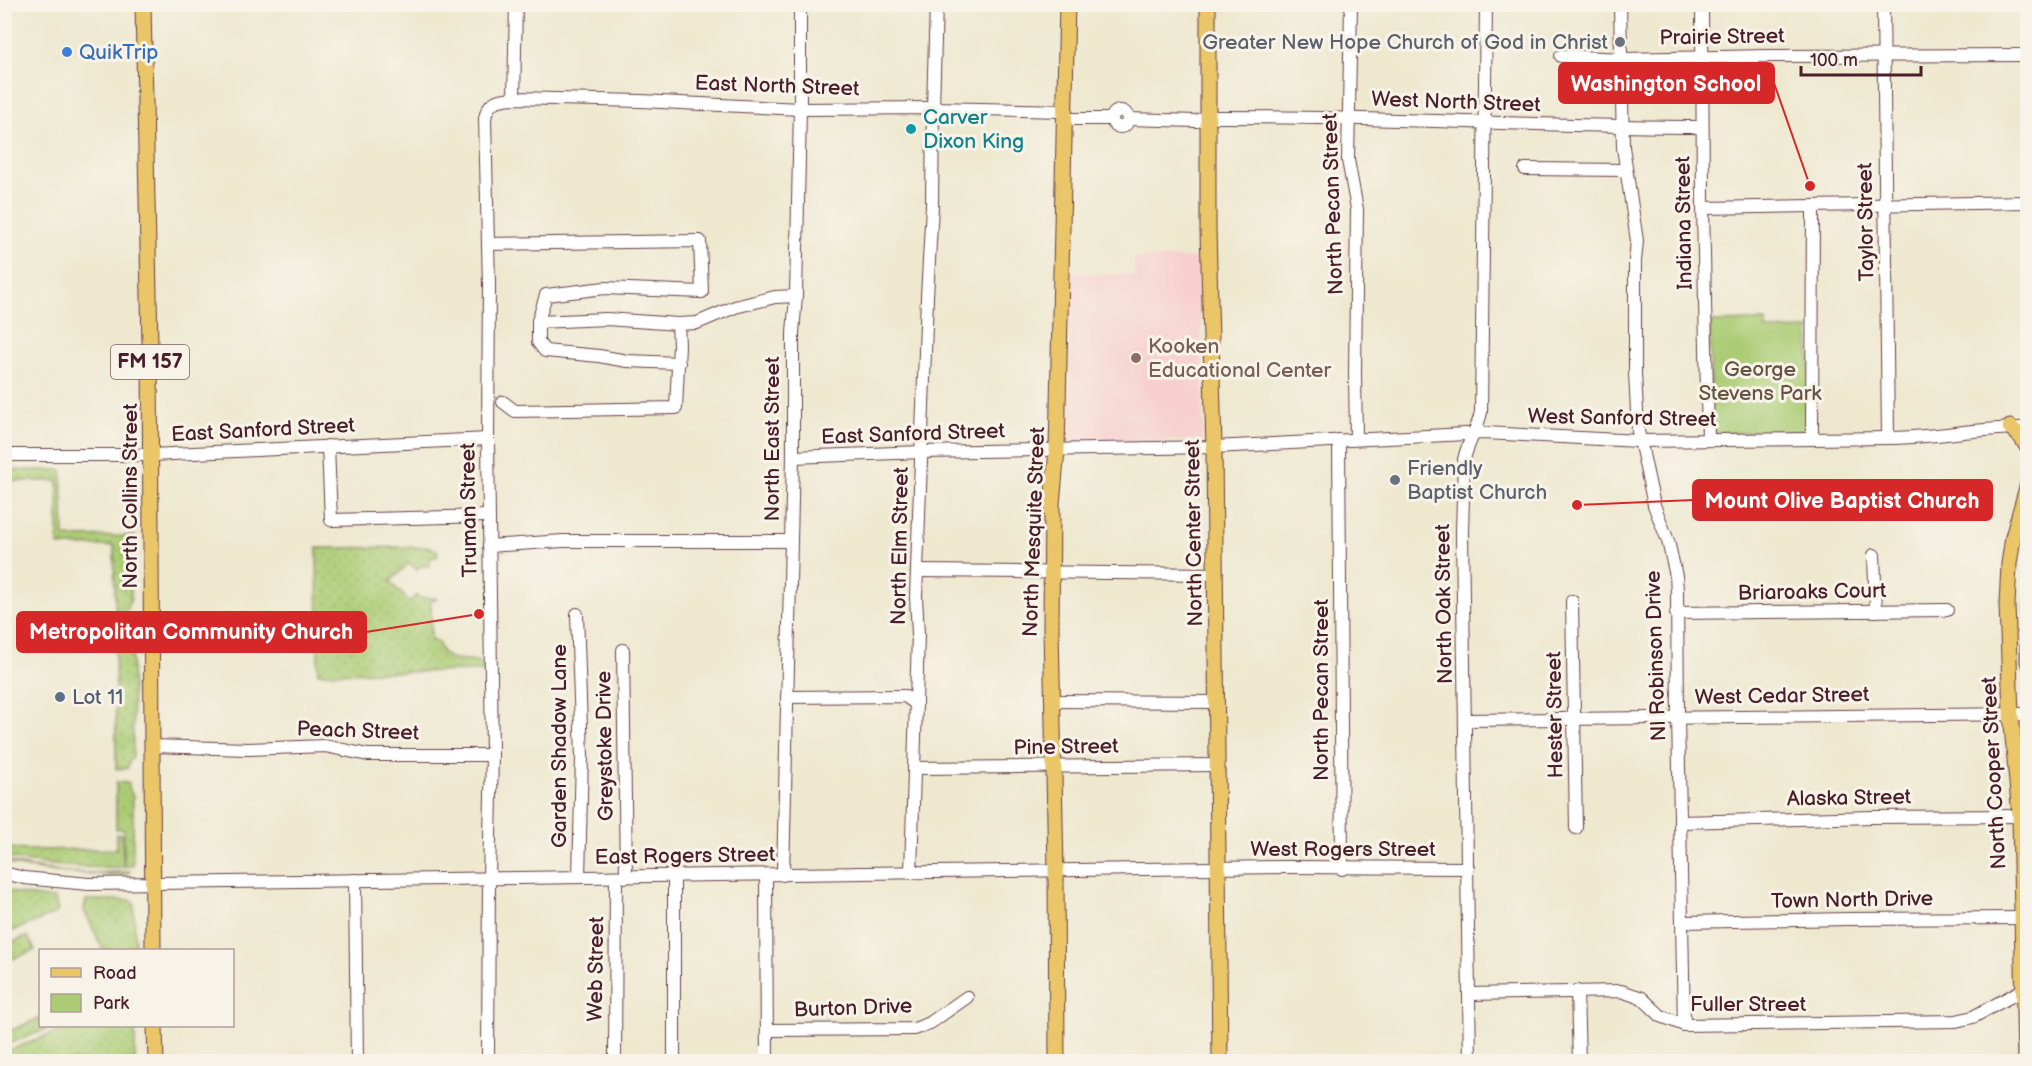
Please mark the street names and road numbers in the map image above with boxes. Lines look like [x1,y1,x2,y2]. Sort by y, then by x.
street label: Prairie Street [1659,23,1785,51]
street label: East North Street [694,71,860,101]
street label: West North Street [1371,87,1542,117]
street label: North Pecan Street [1317,112,1349,295]
street label: Indiana Street [1670,155,1698,290]
street label: Taylor Street [1852,162,1880,282]
road number: FM 157 [111,345,189,379]
street label: North East Street [760,356,785,521]
street label: North Collins Street [118,403,143,589]
street label: West Sanford Street [1527,404,1717,432]
street label: East Sanford Street [170,413,356,447]
street label: East Sanford Street [821,418,1006,450]
street label: North Mesquite Street [1018,426,1050,638]
street label: North Center Street [1180,439,1208,627]
street label: Truman Street [455,442,483,578]
street label: North Elm Street [886,466,914,625]
street label: North Oak Street [1430,523,1458,684]
street label: Nl Robinson Drive [1641,570,1671,742]
street label: Briaroaks Court [1737,578,1887,606]
street label: North Pecan Street [1309,598,1334,781]
street label: Garden Shadow Lane [547,644,572,848]
street label: Hester Street [1541,651,1569,779]
street label: Greystoke Drive [591,671,619,821]
street label: North Cooper Street [1976,675,2012,870]
street label: West Cedar Street [1694,682,1870,710]
street label: Peach Street [296,716,420,746]
street label: Pine Street [1013,734,1119,760]
street label: Alaska Street [1787,784,1912,812]
street label: West Rogers Street [1250,837,1436,862]
street label: East Rogers Street [594,842,776,870]
street label: Town North Drive [1771,886,1933,914]
street label: Web Street [583,916,609,1022]
street label: Fuller Street [1690,992,1807,1017]
street label: Burton Drive [793,993,913,1023]

